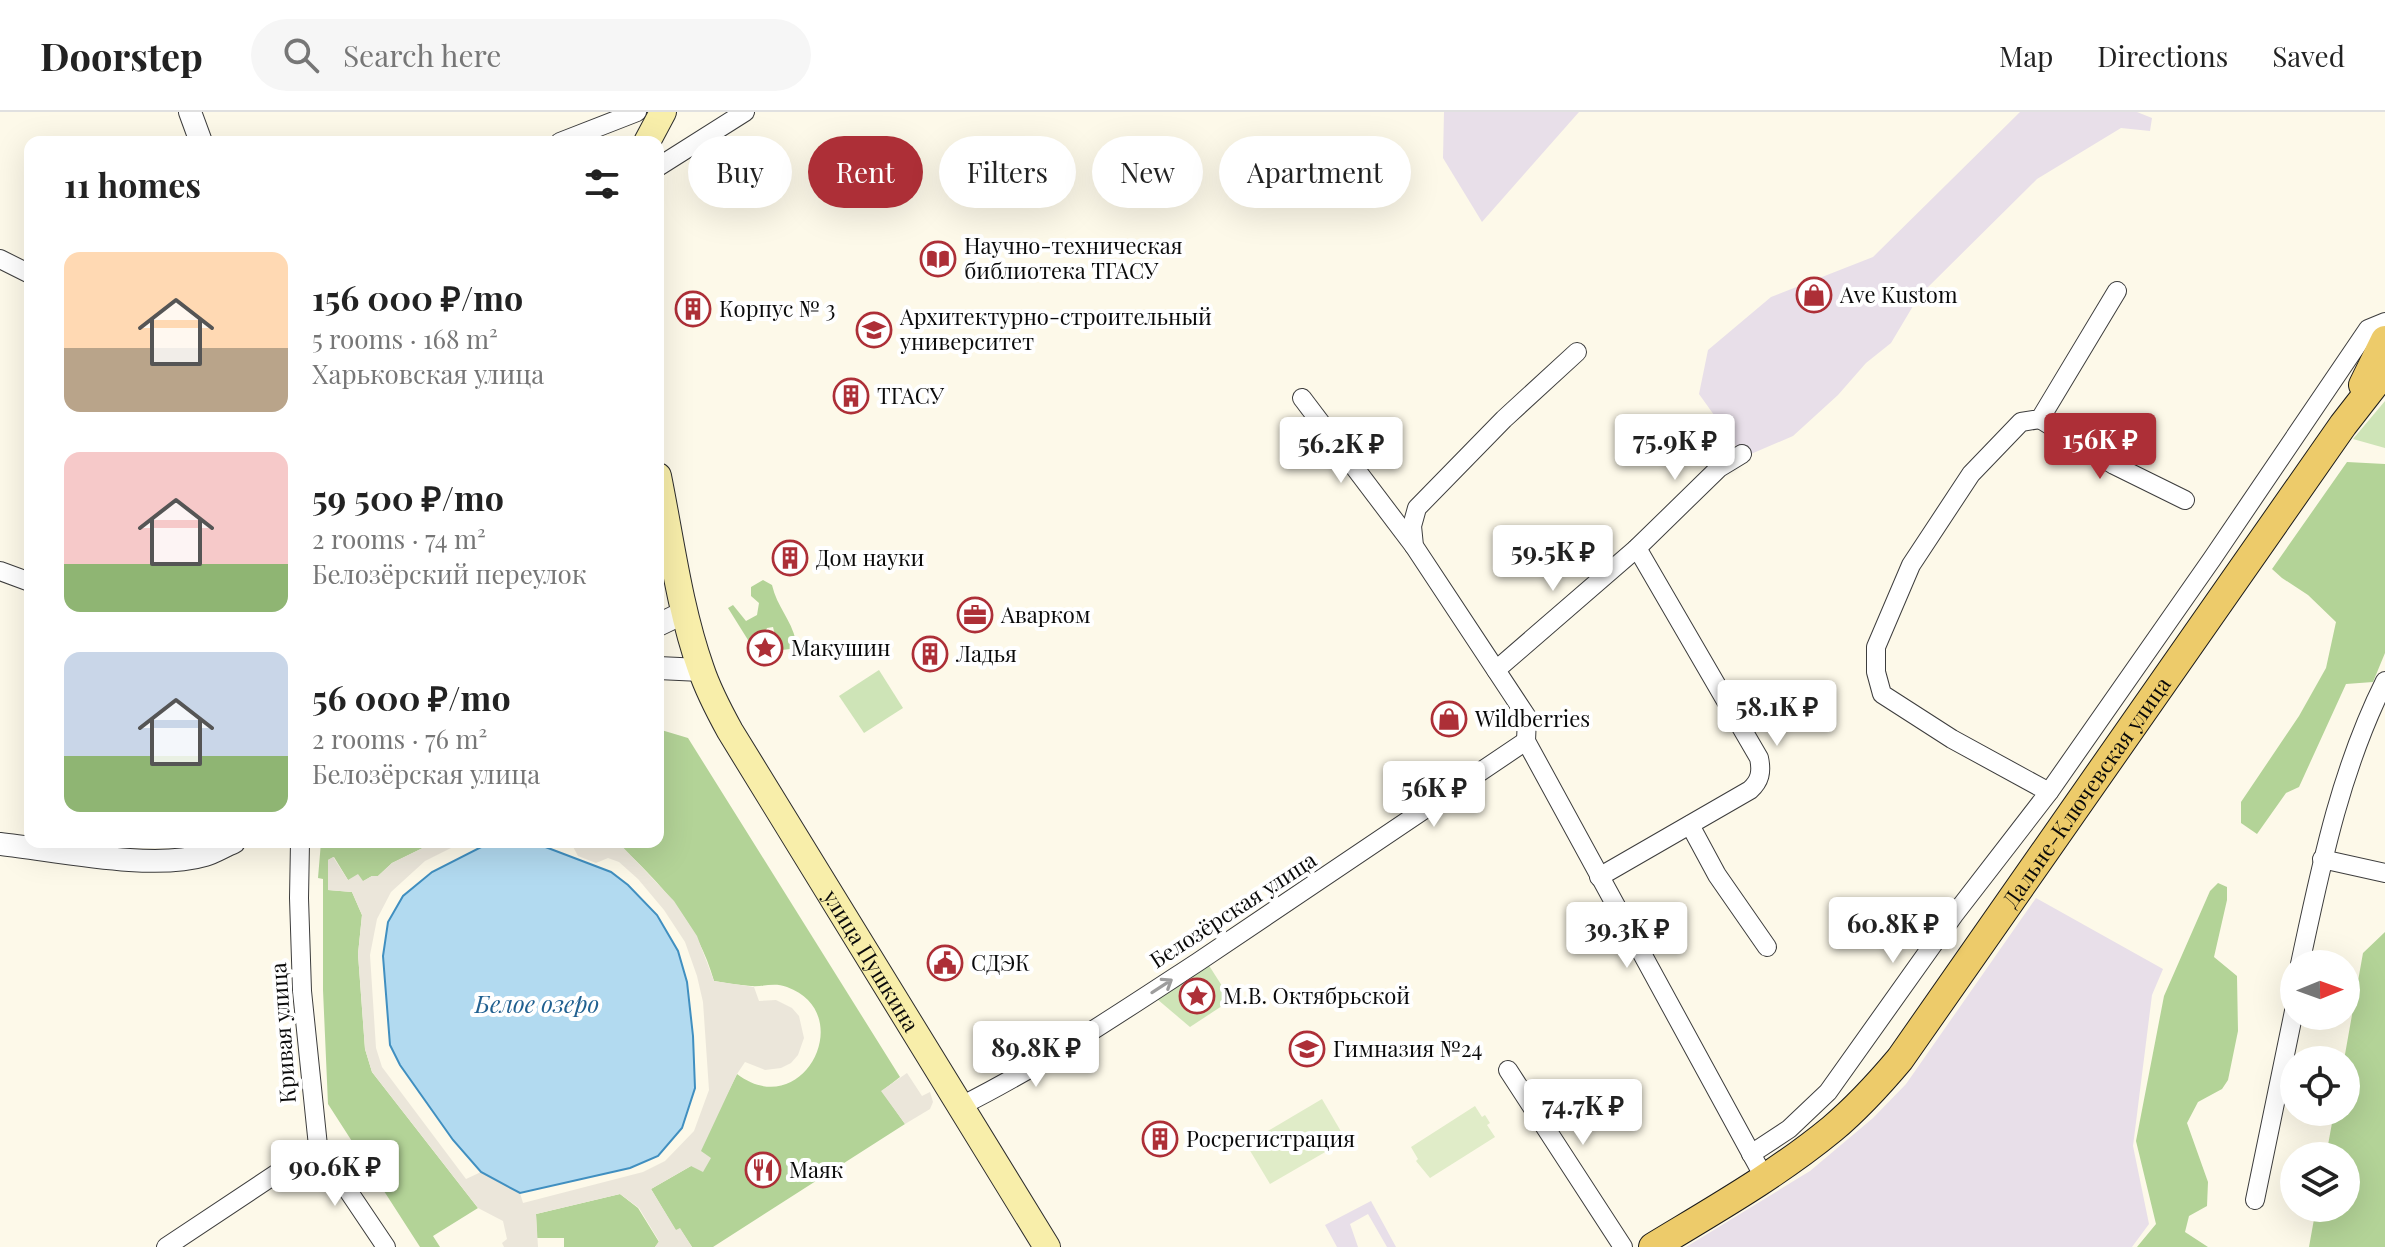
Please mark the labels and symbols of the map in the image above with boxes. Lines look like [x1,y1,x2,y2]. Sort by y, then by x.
place label: Научно-техническая библиотека ТГАСУ [964,230,1183,285]
library icon: Научно-техническая библиотека ТГАСУ [919,240,957,278]
shop icon: Ave Kustom [1795,276,1833,314]
place label: Ave Kustom [1839,279,1958,309]
building icon: Корпус № 3 [674,290,712,328]
place label: Корпус № 3 [719,293,836,323]
place label: Архитектурно-строительный университет [899,301,1212,356]
school or university icon: Архитектурно-строительный университет [855,311,893,349]
building icon: ТГАСУ [832,377,870,415]
place label: ТГАСУ [877,380,945,410]
pin: 156K ₽ [2035,413,2165,481]
pin: 75.9K ₽ [1601,414,1749,482]
pin: 56.2K ₽ [1267,417,1415,485]
pin: 59.5K ₽ [1479,525,1627,593]
building icon: Дом науки [771,539,809,577]
place label: Дом науки [816,542,925,572]
office icon: Аварком [956,596,994,634]
place label: Аварком [1000,599,1091,629]
place icon: Макушин [746,629,784,667]
place label: Макушин [791,632,890,662]
building icon: Ладья [911,635,949,673]
place label: Ладья [955,638,1017,668]
street label: Дальне-Ключевская улица [1995,670,2177,913]
pin: 58.1K ₽ [1703,680,1851,748]
shop icon: Wildberries [1430,700,1468,738]
place label: Wildberries [1474,703,1590,733]
pin: 56K ₽ [1378,761,1490,829]
street label: Белозёрская улица [1143,844,1322,974]
street label: улица Пушкина [816,883,927,1037]
pin: 60.8K ₽ [1819,897,1967,965]
pin: 39.3K ₽ [1553,902,1701,970]
public building icon: СДЭК [926,944,964,982]
place label: СДЭК [971,947,1030,977]
north arrow [2280,950,2360,1030]
street label: Кривая улица [262,962,302,1104]
one-way arrow [1150,977,1173,993]
place icon: М.В. Октябрьской [1178,977,1216,1015]
place label: М.В. Октябрьской [1223,980,1410,1010]
water label: Белое озеро [474,987,599,1019]
pin: 89.8K ₽ [962,1021,1110,1089]
school or university icon: Гимназия №24 [1288,1030,1326,1068]
place label: Гимназия №24 [1333,1033,1483,1063]
pin: 74.7K ₽ [1509,1079,1657,1147]
building icon: Росрегистрация [1141,1120,1179,1158]
place label: Росрегистрация [1186,1123,1355,1153]
pin: 90.6K ₽ [261,1140,409,1208]
restaurant icon: Маяк [744,1151,782,1189]
place label: Маяк [789,1154,844,1184]

